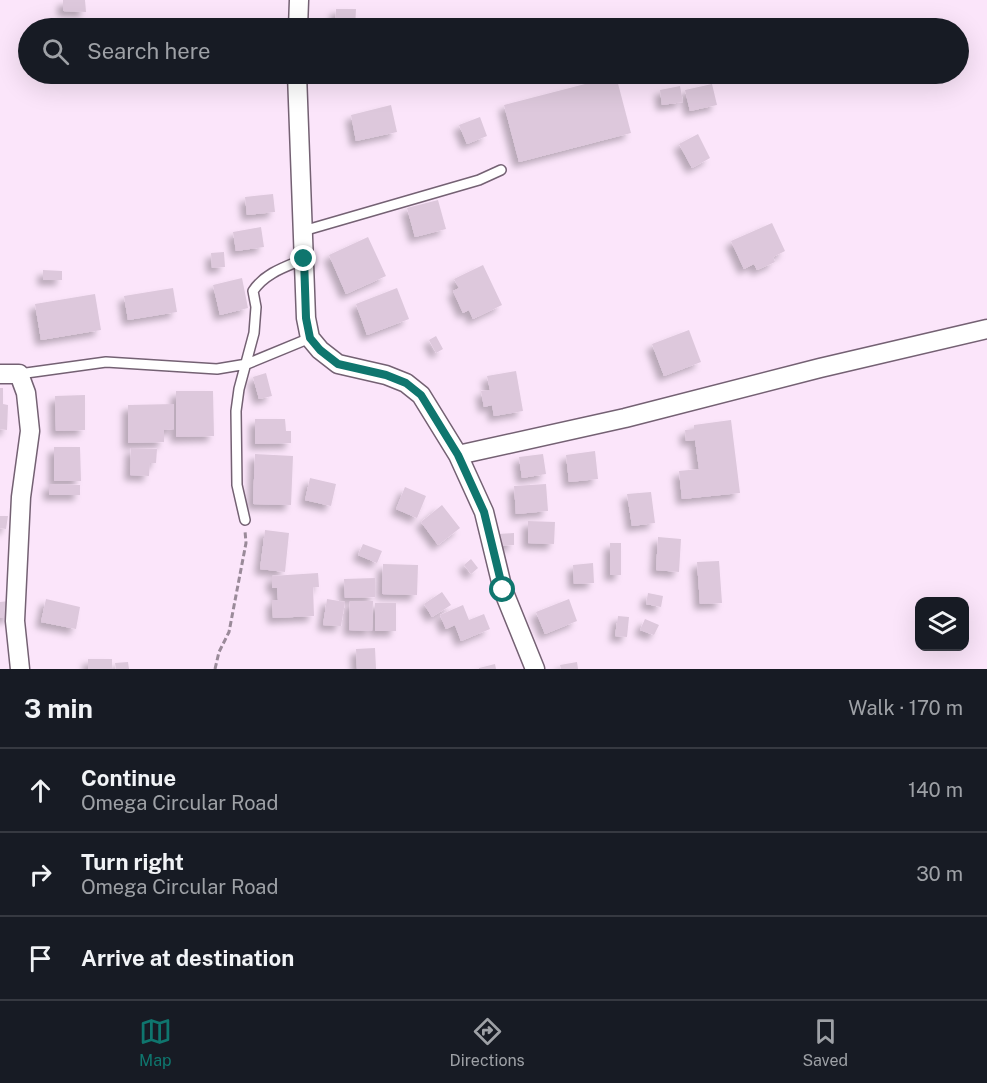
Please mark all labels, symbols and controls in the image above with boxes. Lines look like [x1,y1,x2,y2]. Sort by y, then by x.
search box [18,18,969,84]
icon: search [39,35,72,68]
text: Search here [87,38,211,64]
route end [290,245,316,271]
route start [489,576,515,602]
map controls [915,597,969,651]
button: layers [915,597,969,651]
text: 3 min [24,693,93,724]
text: Walk · 170 m [848,696,963,720]
text: Continue [81,765,176,791]
icon: ahead [24,774,57,807]
text: 140 m [908,778,963,802]
text: Omega Circular Road [81,791,278,815]
text: Turn right [81,849,184,875]
icon: right [24,858,57,891]
text: 30 m [916,862,963,886]
text: Omega Circular Road [81,875,278,899]
icon: arrive [24,942,57,975]
text: Arrive at destination [81,945,294,971]
tab: Map [139,1015,172,1070]
tab: Directions [450,1015,525,1070]
tab: Saved [802,1015,848,1070]

